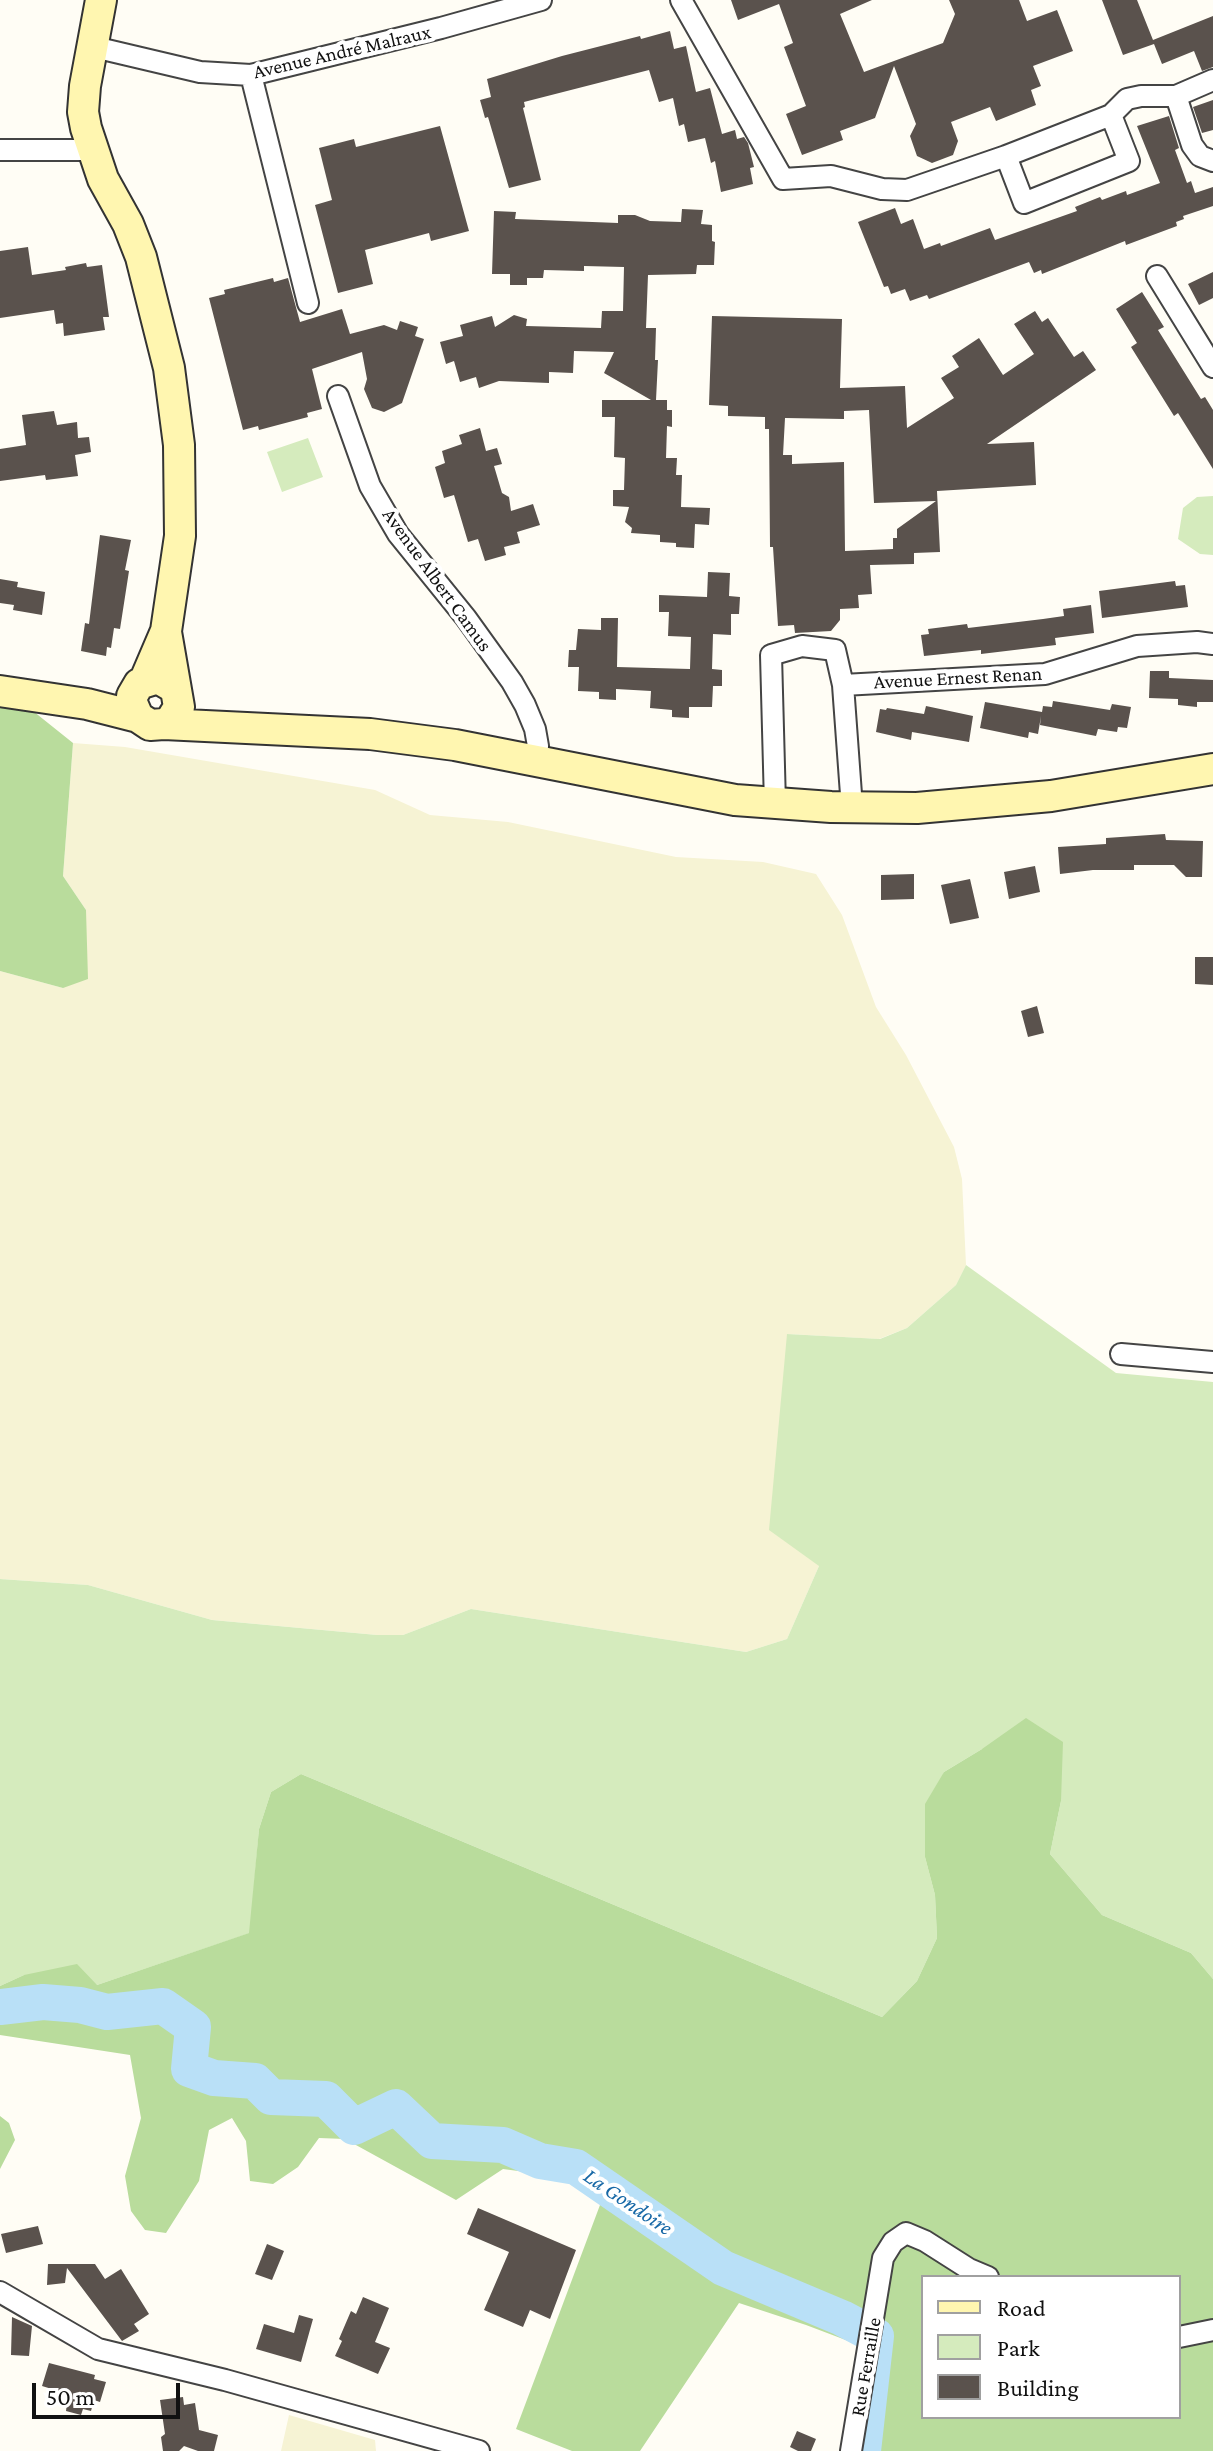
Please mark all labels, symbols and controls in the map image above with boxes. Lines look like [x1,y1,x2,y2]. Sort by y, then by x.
street label: Avenue André Malraux [251,20,433,84]
street label: Avenue Albert Camus [377,504,497,656]
street label: Avenue Ernest Renan [873,662,1043,694]
water label: La Gondoire [579,2163,677,2241]
legend [921,2275,1181,2419]
text: Road [997,2294,1046,2321]
street label: Rue Ferraille [846,2316,886,2418]
text: Park [997,2334,1040,2361]
scale bar [36,2367,184,2417]
text: Building [997,2374,1079,2401]
text: 50 m [46,2383,95,2410]

